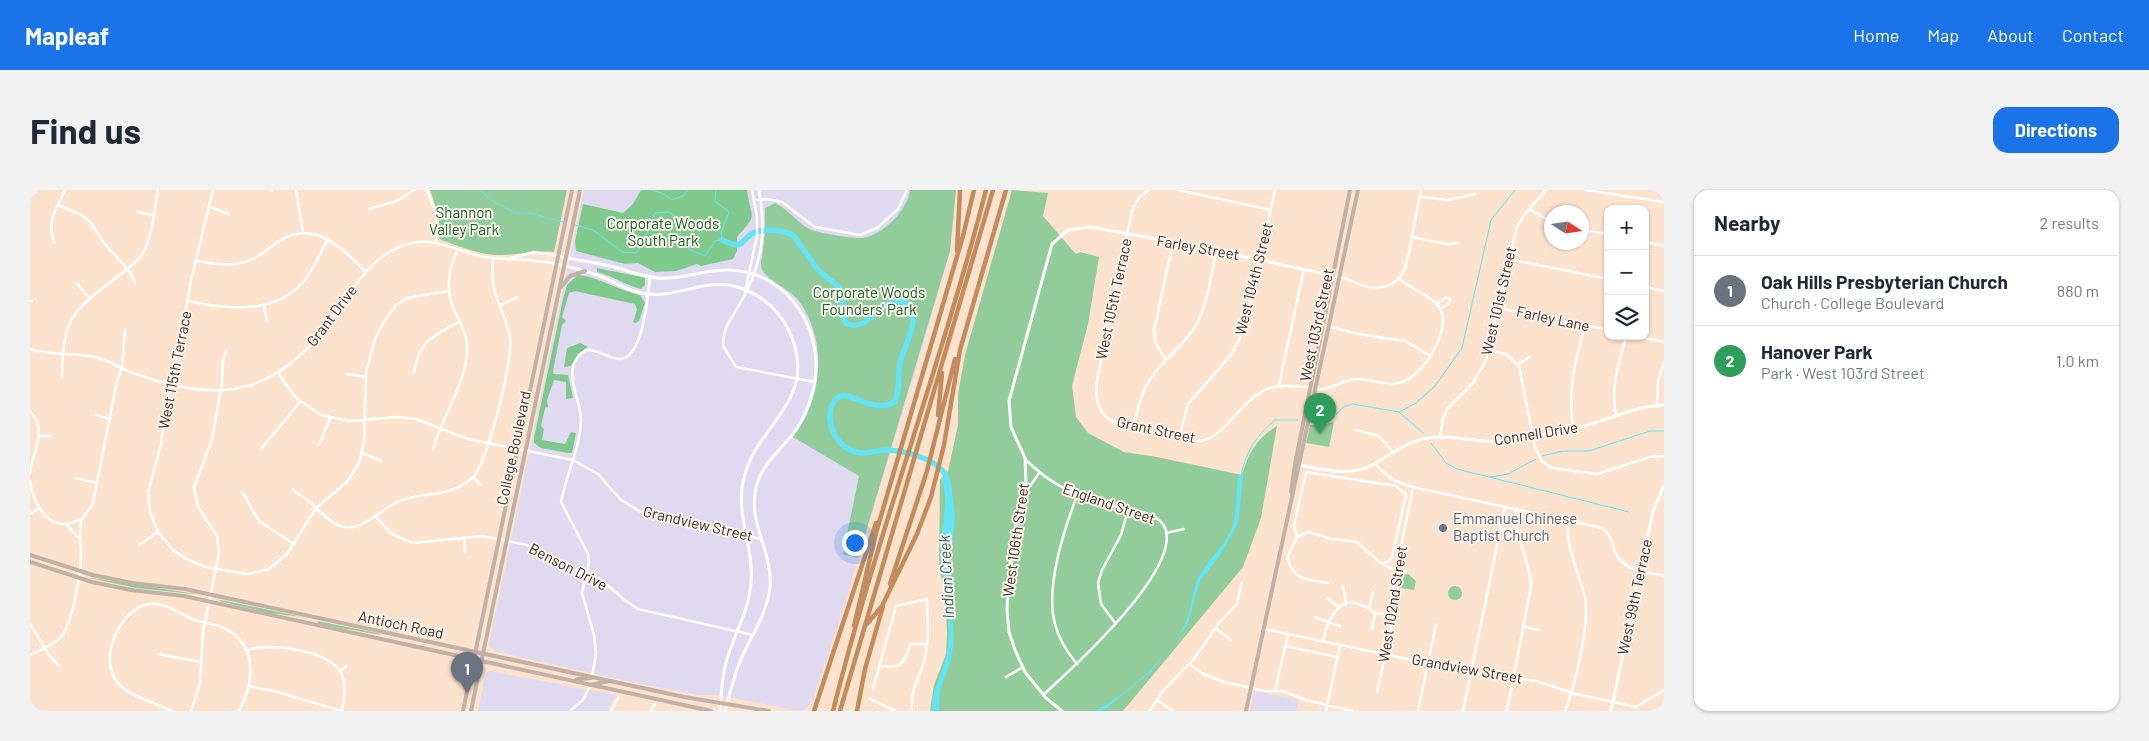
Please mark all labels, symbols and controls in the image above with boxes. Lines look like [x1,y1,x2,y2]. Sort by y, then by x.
text: Mapleaf [25,21,109,50]
text: Home [1853,24,1899,46]
text: Map [1927,24,1959,46]
text: About [1987,24,2034,46]
text: Contact [2062,24,2124,46]
button: Directions [1993,107,2119,153]
text: Find us [30,109,141,151]
park label: Shannon Valley Park [429,203,499,238]
north arrow [1544,205,1589,250]
map controls [1604,205,1649,340]
button: + [1604,205,1649,250]
text: Nearby [1714,210,1780,235]
text: 2 results [2040,213,2099,232]
park label: Corporate Woods South Park [607,214,719,249]
street label: West 104th Street [1230,221,1276,337]
street label: Farley Street [1156,231,1241,263]
street label: West 105th Terrace [1091,236,1135,361]
street label: West 101st Street [1477,245,1519,357]
button: − [1604,250,1649,295]
street label: West 103rd Street [1295,267,1337,383]
text: Oak Hills Presbyterian Church [1761,270,2008,293]
street label: Grant Drive [302,281,360,350]
text: 1 [1727,281,1733,300]
text: 880 m [2057,281,2099,300]
park label: Corporate Woods Founders' Park [813,283,925,318]
text: Church · College Boulevard [1761,293,1944,312]
button: layers [1604,295,1649,340]
street label: Farley Lane [1515,301,1592,335]
street label: West 115th Terrace [154,309,194,431]
text: Hanover Park [1761,340,1873,363]
text: 2 [1726,351,1734,370]
text: 1.0 km [2056,351,2099,370]
text: Park · West 103rd Street [1761,363,1925,382]
street label: College Boulevard [492,389,534,507]
pin: 2 [1304,393,1336,434]
street label: Grant Street [1115,412,1197,446]
street label: Connell Drive [1493,418,1579,449]
street label: England Street [1061,479,1158,527]
street label: West 106th Street [998,482,1032,598]
street label: Grandview Street [642,502,755,544]
place label: Emmanuel Chinese Baptist Church [1453,509,1577,544]
marker: Emmanuel Chinese Baptist Church [1437,522,1449,534]
your location [842,530,868,556]
water label: Indian Creek [934,534,957,619]
street label: West 99th Terrace [1613,537,1655,656]
street label: Benson Drive [526,539,611,594]
street label: West 102nd Street [1374,544,1410,663]
street label: Antioch Road [357,606,445,642]
street label: Grandview Street [1410,649,1524,687]
pin: 1 [451,652,483,693]

